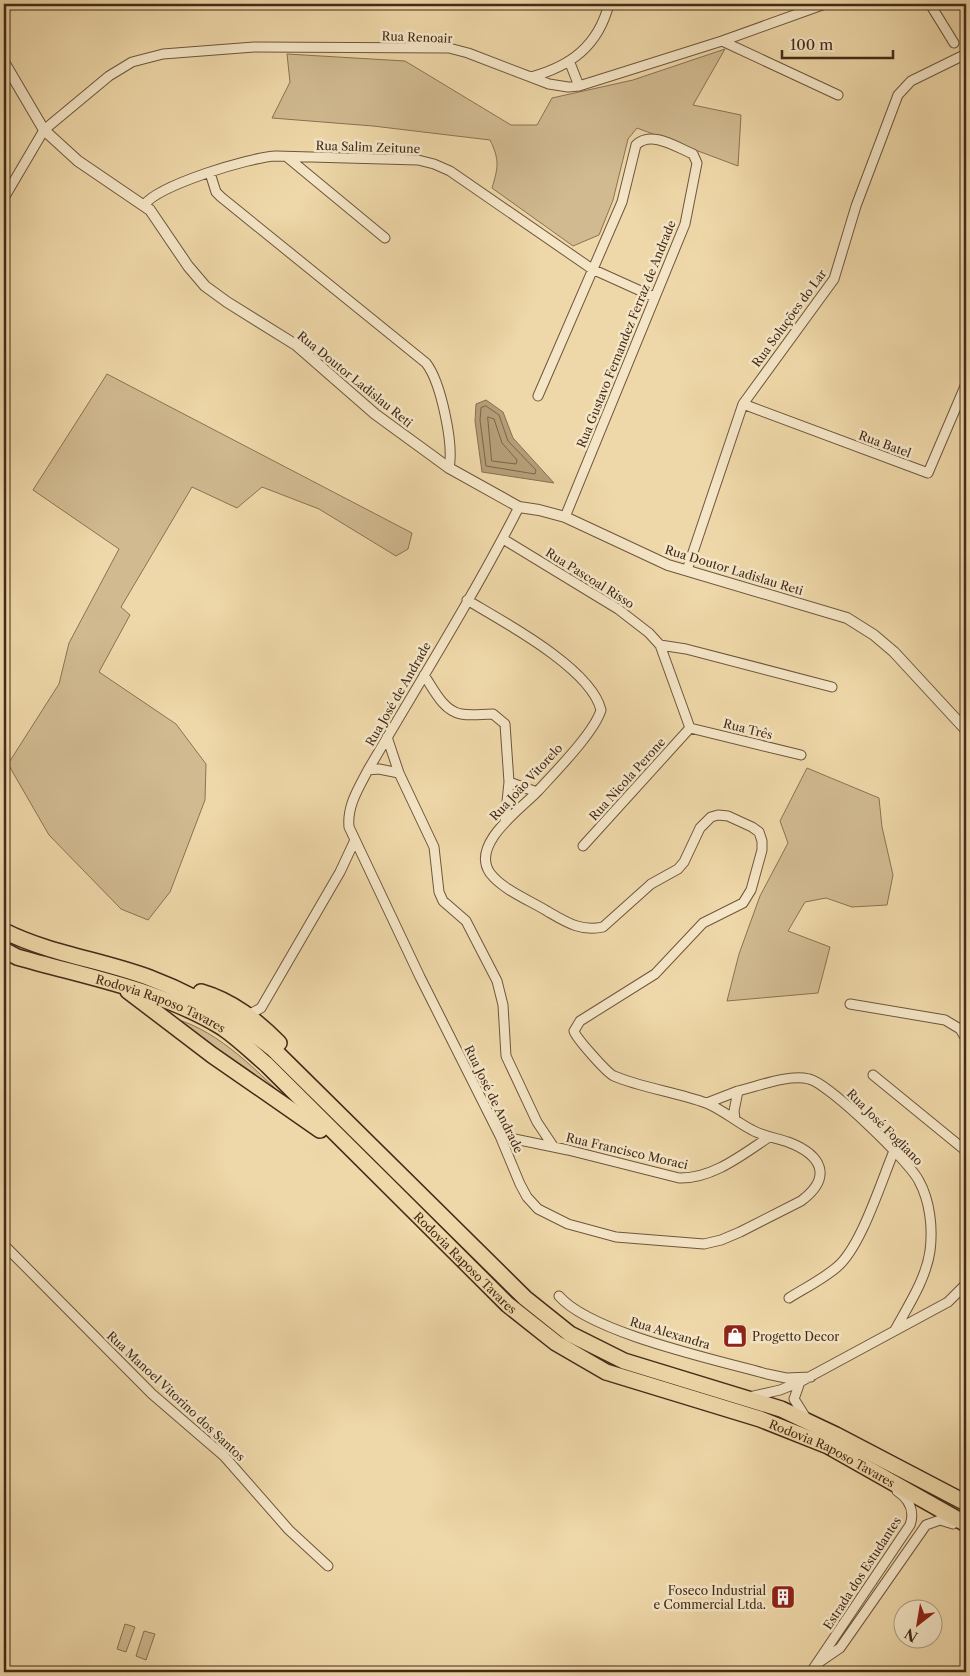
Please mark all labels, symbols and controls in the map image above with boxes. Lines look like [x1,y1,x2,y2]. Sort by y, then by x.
street label: Rua Renoair [381,28,453,46]
scale bar [782,28,894,60]
text: 100 m [790,35,833,54]
street label: Rua Salim Zeitune [315,138,421,156]
street label: Rua Gustavo Fernandez Ferraz de Andrade [573,218,679,450]
street label: Rua Soluções do Lar [749,266,829,370]
street label: Rua Doutor Ladislau Reti [294,328,416,430]
street label: Rua Batel [857,428,914,461]
street label: Rua Doutor Ladislau Reti [663,542,805,598]
street label: Rua Pascoal Risso [543,545,637,611]
street label: Rua José de Andrade [362,639,434,749]
street label: Rua Três [722,716,774,742]
street label: Rua Nicola Perone [586,734,668,824]
street label: Rua João Vitorelo [486,740,566,824]
street label: Rodovia Raposo Tavares [94,971,228,1035]
street label: Rua José de Andrade [461,1043,527,1156]
street label: Rua José Fogliano [844,1086,926,1168]
street label: Rua Francisco Moraci [565,1130,690,1172]
street label: Rodovia Raposo Tavares [411,1208,520,1317]
street label: Rua Alexandra [628,1314,713,1353]
shop icon: Progetto Decor [722,1323,748,1349]
street label: Rua Manoel Vitorino dos Santos [104,1328,248,1464]
place label: Progetto Decor [752,1329,839,1344]
street label: Rodovia Raposo Tavares [767,1416,898,1490]
street label: Estrada dos Estudantes [820,1514,904,1632]
place label: Foseco Industrial e Commercial Ltda. [654,1583,766,1612]
building icon: Foseco Industrial e Commercial Ltda. [770,1584,796,1610]
north arrow [892,1598,942,1648]
text: N [901,1624,921,1646]

